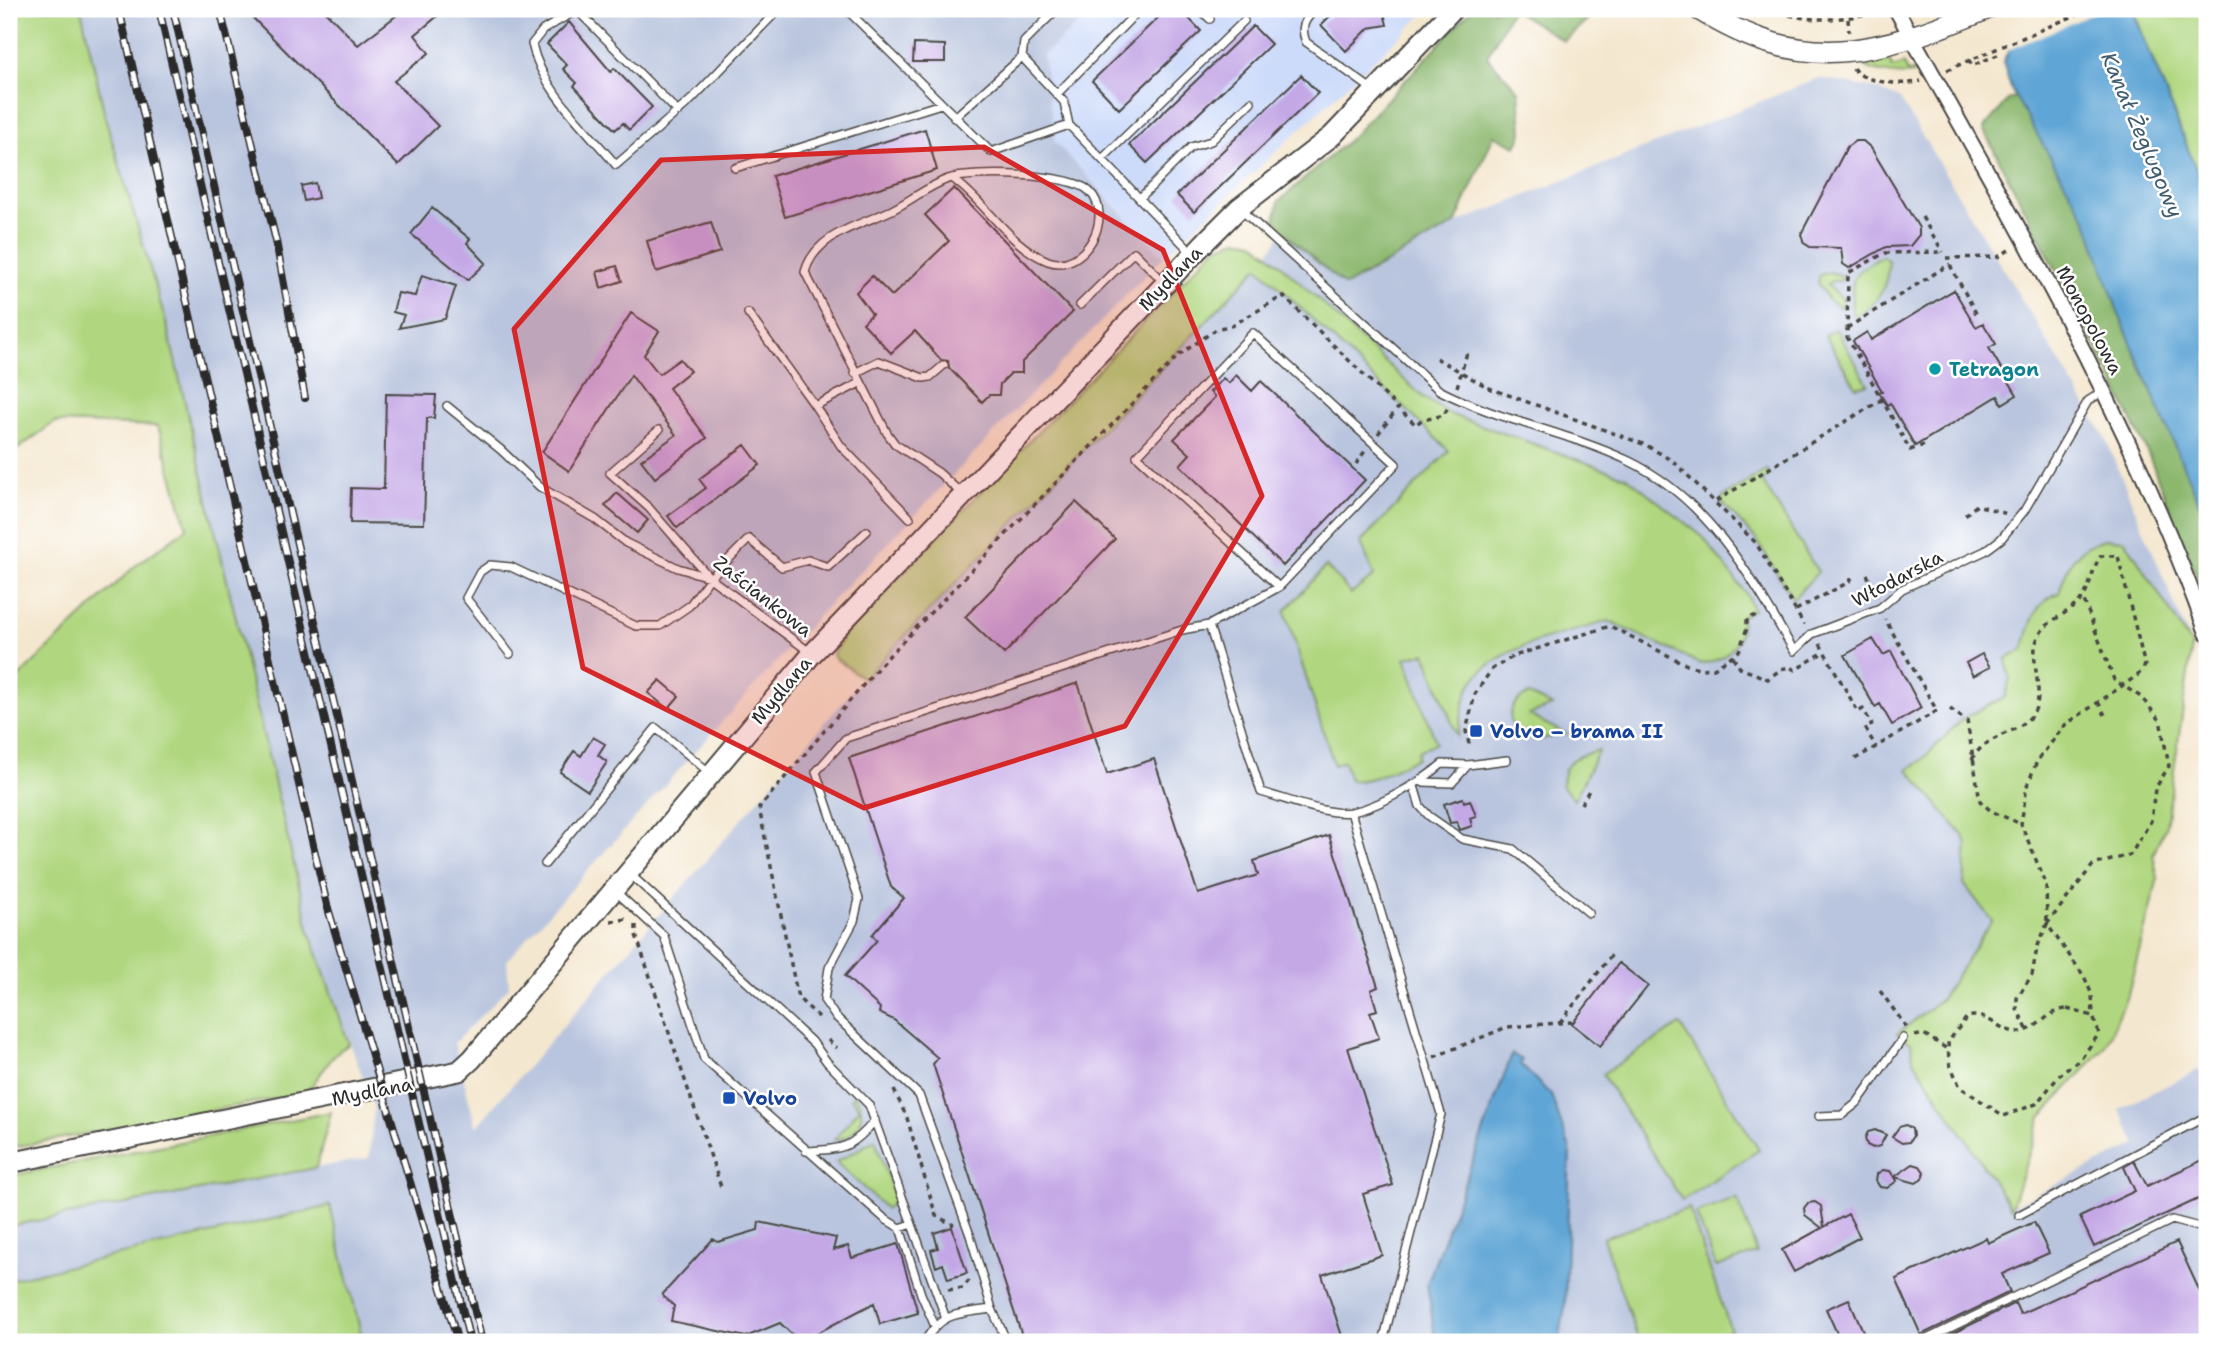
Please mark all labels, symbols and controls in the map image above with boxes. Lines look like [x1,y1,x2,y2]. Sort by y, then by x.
water label: Kanał Żeglugowy [2094,48,2190,222]
street label: Mydlana [1133,240,1208,316]
street label: Monopolowa [2050,262,2129,379]
place label: Tetragon [1949,357,2039,382]
marker: Tetragon [1927,361,1943,377]
street label: Włodarska [1847,544,1947,613]
street label: Zaściankowa [708,550,817,643]
street label: Mydlana [746,651,817,730]
place label: Volvo – brama II [1490,719,1664,744]
marker: Volvo – brama II [1468,723,1484,739]
street label: Mydlana [330,1071,415,1112]
place label: Volvo [743,1086,797,1111]
marker: Volvo [721,1090,737,1106]

